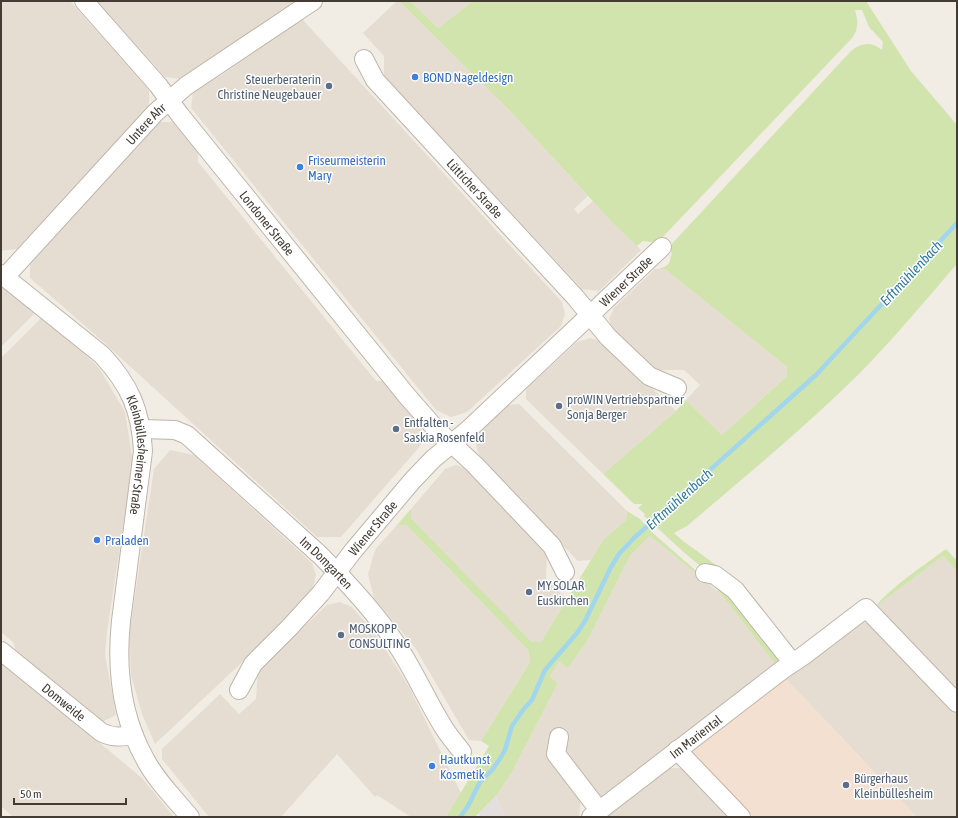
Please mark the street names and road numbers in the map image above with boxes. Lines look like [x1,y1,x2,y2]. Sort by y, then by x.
street label: Untere Ahr [122,100,169,148]
street label: Lütticher Straße [444,156,506,221]
street label: Londoner Straße [237,188,298,258]
street label: Wiener Straße [596,253,655,310]
street label: Kleinbüllesheimer Straße [124,392,151,516]
street label: Wiener Straße [345,497,400,558]
street label: Im Domgarten [297,533,356,592]
street label: Domweide [39,680,89,724]
street label: Im Mariental [667,711,725,761]

